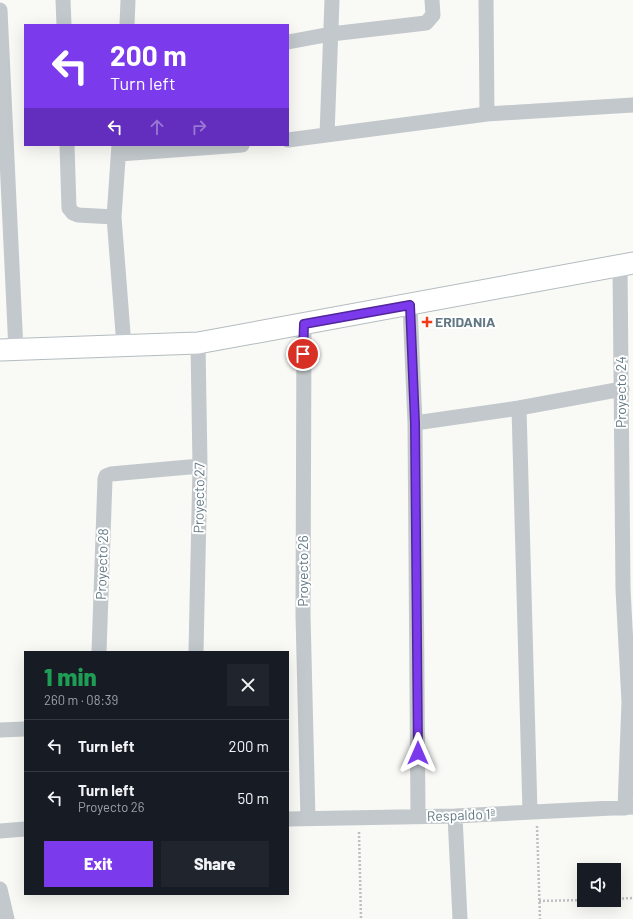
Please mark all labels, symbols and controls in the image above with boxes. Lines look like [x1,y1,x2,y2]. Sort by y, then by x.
text: 200 m [110,38,187,72]
icon: left [44,40,96,92]
text: Turn left [110,72,176,94]
icon: left [104,116,126,138]
icon: ahead [146,116,168,138]
icon: right [188,116,210,138]
place label: ERIDANIA [435,313,496,330]
marker: ERIDANIA [422,317,432,327]
pin [286,337,320,371]
icon: arrive [292,343,314,365]
street label: Proyecto 24 [612,356,629,428]
street label: Proyecto 27 [189,462,208,534]
street label: Proyecto 28 [92,528,111,600]
street label: Proyecto 26 [294,535,311,607]
text: 1 min [44,662,97,691]
button: close [227,664,269,706]
text: 260 m · 08:39 [44,692,118,708]
position arrow [397,732,439,774]
icon: left [44,735,66,757]
text: Turn left [78,737,134,755]
text: 200 m [229,737,269,755]
text: Turn left [78,781,134,799]
icon: left [44,787,66,809]
text: 50 m [237,789,269,807]
text: Proyecto 26 [78,799,145,815]
street label: Respaldo 1ª [427,805,496,824]
button: Exit [44,841,153,887]
button: Share [161,841,269,887]
map controls [577,863,621,907]
button: sound [577,863,621,907]

